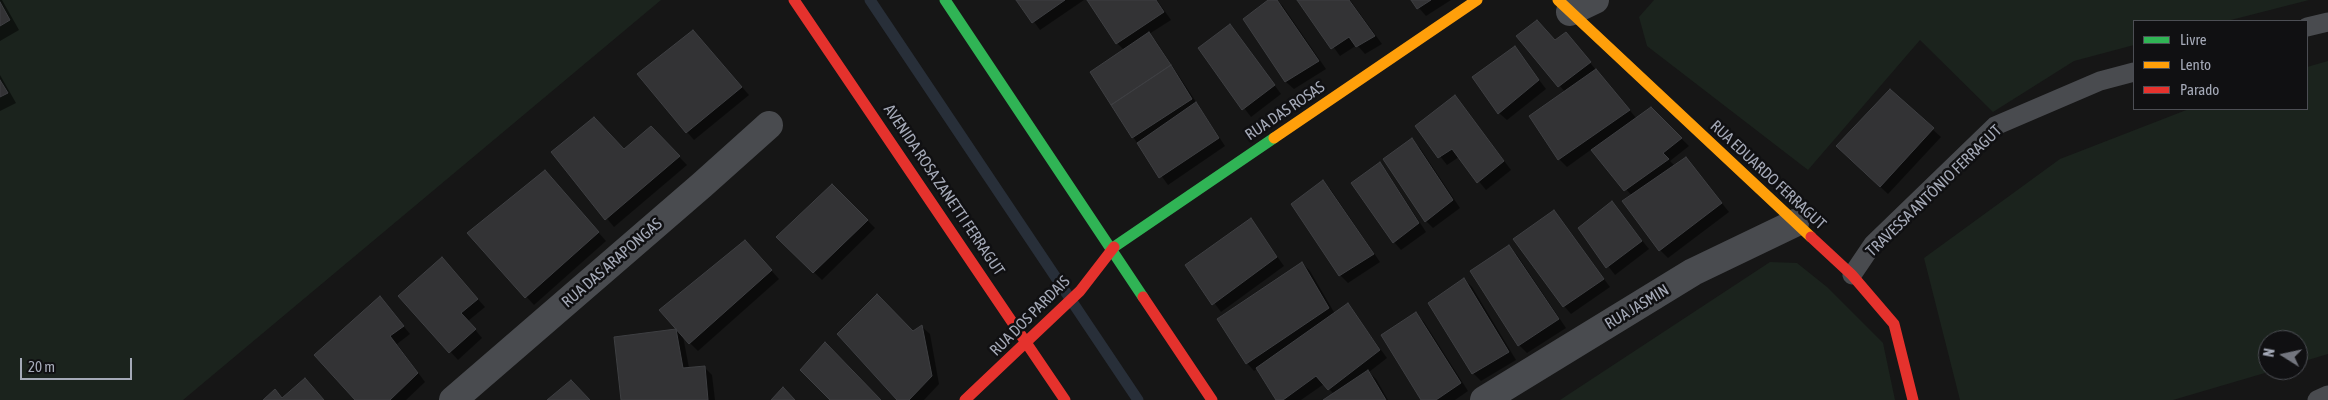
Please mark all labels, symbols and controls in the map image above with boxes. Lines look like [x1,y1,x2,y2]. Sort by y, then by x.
legend [2133,20,2308,110]
text: Livre [2180,31,2207,48]
text: Lento [2180,56,2211,73]
street label: RUA DAS ROSAS [1242,77,1328,145]
text: Parado [2180,81,2219,98]
street label: AVENIDA ROSA ZANETTI FERRAGUT [879,101,1009,279]
street label: RUA EDUARDO FERRAGUT [1706,116,1830,234]
street label: TRAVESSA ANTÔNIO FERRAGUT [1862,121,2006,261]
street label: RUA DAS ARAPONGAS [558,214,666,312]
street label: RUA DOS PARDAIS [986,272,1074,360]
street label: RUA JASMIN [1601,280,1673,334]
north arrow [2258,330,2308,380]
text: N [2261,347,2278,358]
scale bar [22,348,135,380]
text: 20 m [28,358,55,375]

